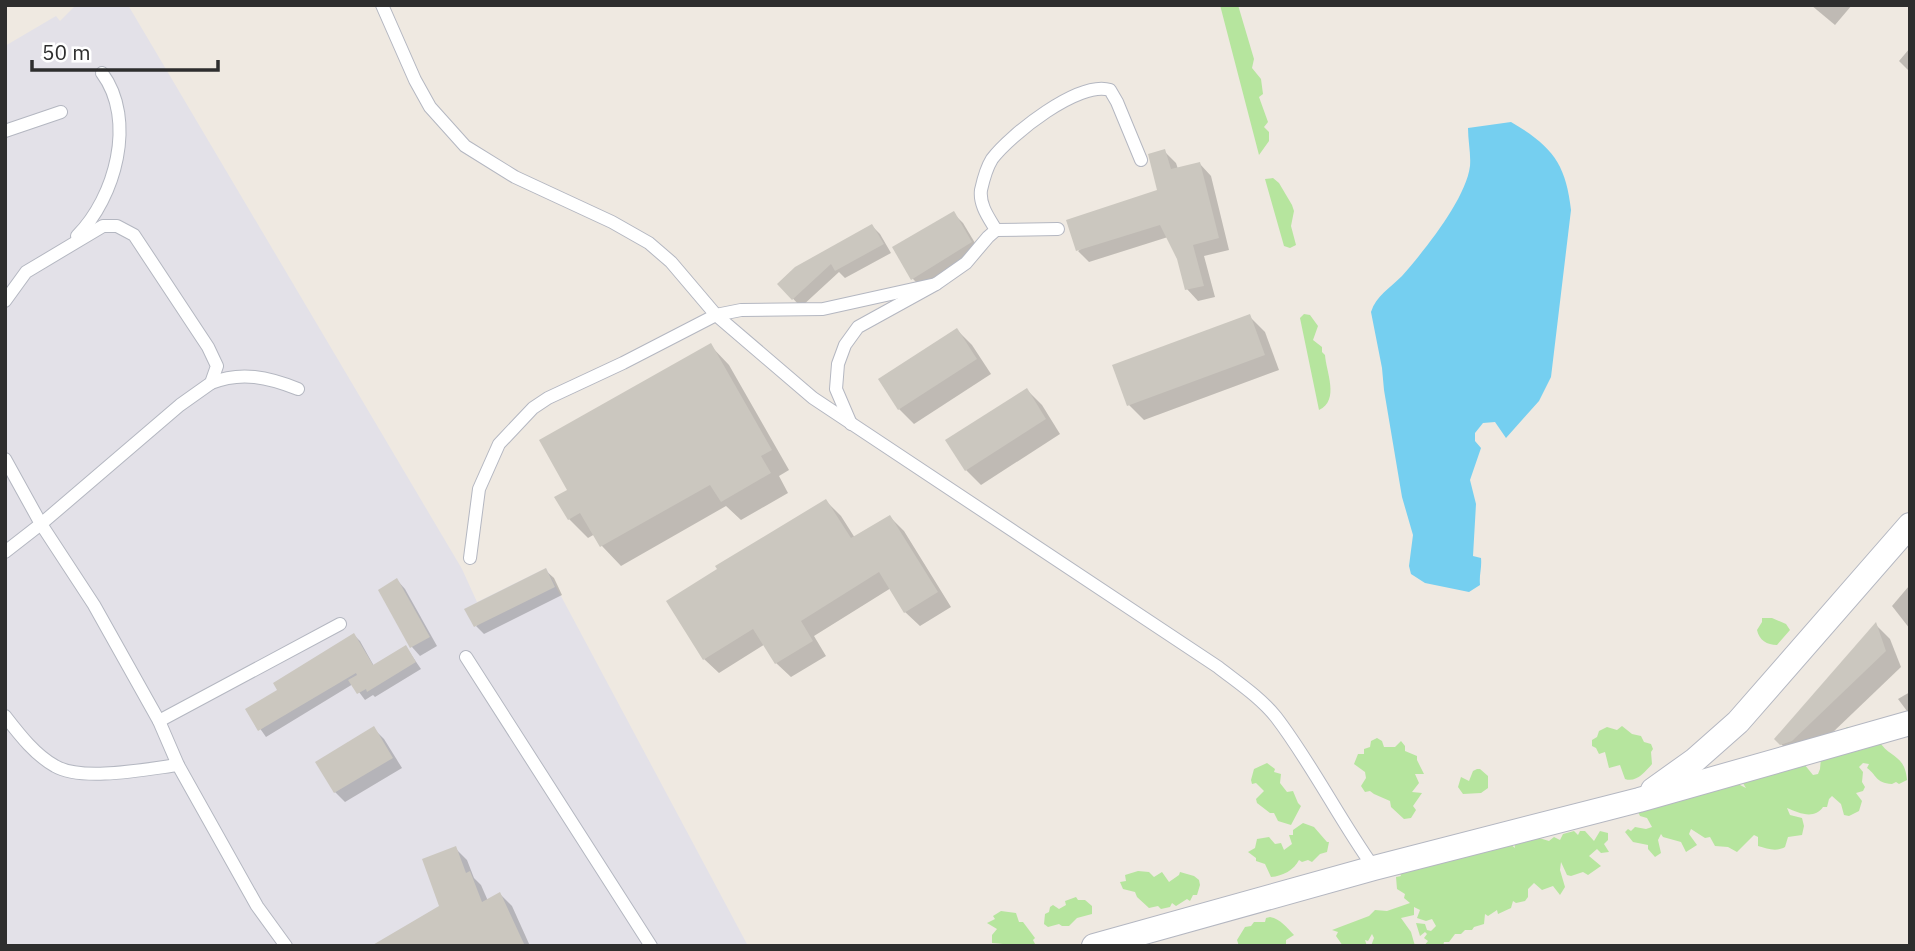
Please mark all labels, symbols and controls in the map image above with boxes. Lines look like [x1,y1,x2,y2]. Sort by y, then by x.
scale bar [32,28,217,72]
text: 50 m [42,38,91,66]

